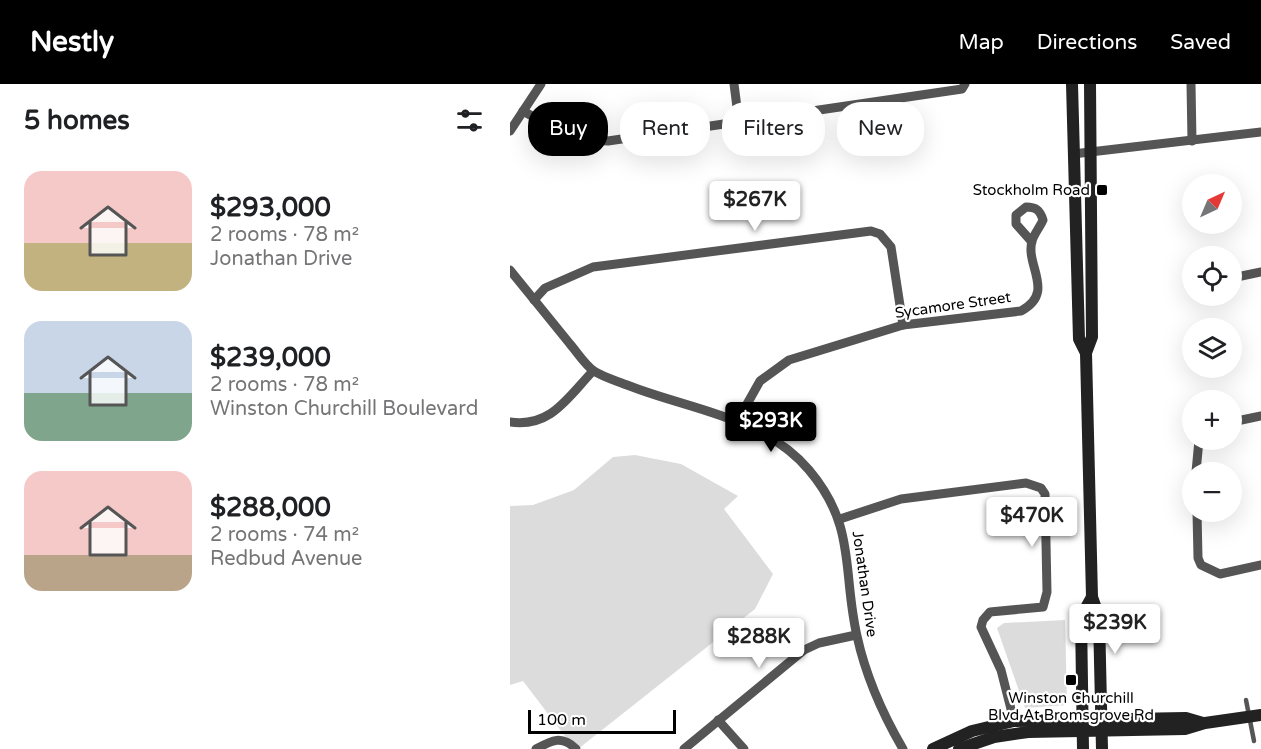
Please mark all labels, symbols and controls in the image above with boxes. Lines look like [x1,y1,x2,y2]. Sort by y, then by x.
text: Nestly [30,25,114,59]
text: Map [958,30,1004,55]
text: Directions [1037,30,1137,55]
text: Saved [1170,30,1231,55]
chip: Buy [528,102,608,156]
chip: Rent [620,102,710,156]
chip: Filters [722,102,825,156]
chip: New [837,102,924,156]
icon: filters [453,104,486,137]
text: 5 homes [24,105,130,136]
north arrow [1182,174,1242,234]
map controls [1182,174,1242,522]
pin: $267K [713,181,797,232]
place label: Stockholm Road [973,181,1090,199]
marker: Stockholm Road [1095,183,1109,197]
text: $267K [723,188,787,212]
text: $293,000 [210,192,331,223]
icon: home [72,195,144,267]
text: 2 rooms · 78 m² [210,223,359,247]
button: locate [1182,246,1242,306]
text: Jonathan Drive [210,247,352,271]
street label: Sycamore Street [894,288,1012,322]
button: layers [1182,318,1242,378]
text: $239,000 [210,342,331,373]
icon: home [72,345,144,417]
text: 2 rooms · 78 m² [210,373,359,397]
button: + [1182,390,1242,450]
text: Winston Churchill Boulevard [210,397,478,421]
pin: $293K [729,402,813,453]
text: $293K [739,409,803,433]
button: − [1182,462,1242,522]
text: $288,000 [210,492,331,523]
icon: home [72,495,144,567]
pin: $470K [990,497,1074,548]
text: $470K [1000,504,1064,528]
text: 2 rooms · 74 m² [210,523,359,547]
street label: Jonathan Drive [849,530,881,638]
text: Redbud Avenue [210,547,362,571]
pin: $239K [1073,604,1157,655]
text: $239K [1083,611,1147,635]
pin: $288K [717,618,801,669]
text: $288K [727,625,791,649]
marker: Winston Churchill Blvd At Bromsgrove Rd [1064,673,1078,687]
place label: Winston Churchill Blvd At Bromsgrove Rd [988,689,1154,724]
scale bar [528,707,676,734]
text: 100 m [537,710,586,730]

